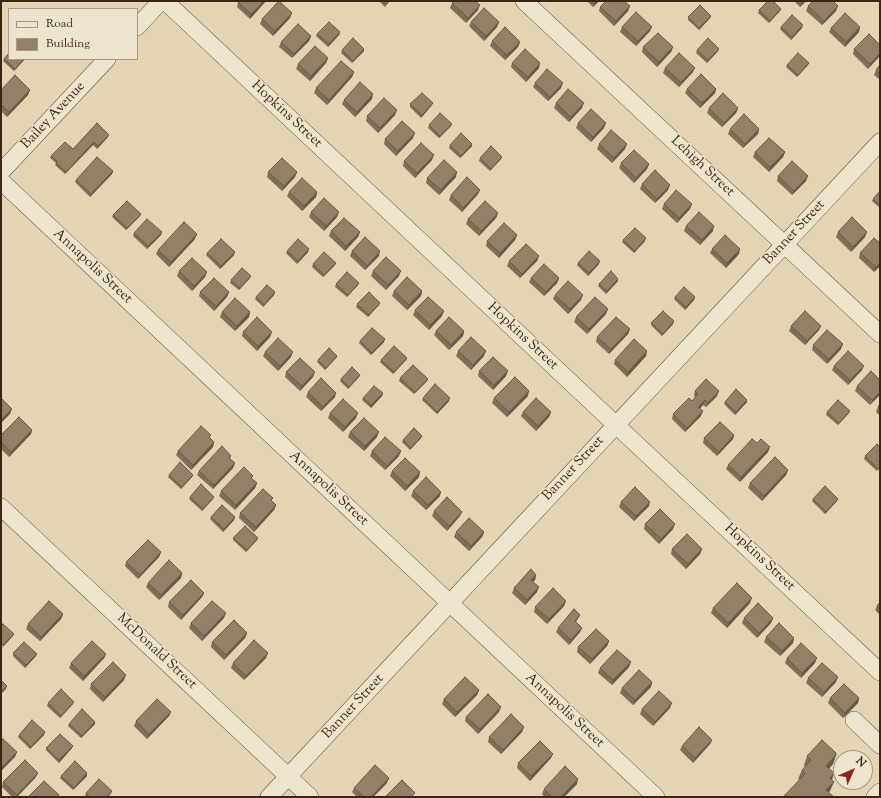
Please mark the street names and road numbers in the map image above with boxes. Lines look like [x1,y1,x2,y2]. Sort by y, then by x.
street label: Hopkins Street [247,78,325,152]
street label: Bailey Avenue [19,79,89,153]
street label: Lehigh Street [667,133,737,201]
street label: Banner Street [761,197,829,269]
street label: Annapolis Street [49,226,135,308]
street label: Hopkins Street [483,300,561,374]
street label: Banner Street [540,433,608,505]
street label: Annapolis Street [285,448,371,530]
street label: Hopkins Street [720,521,798,595]
street label: McDonald Street [113,611,199,693]
street label: Annapolis Street [521,670,607,752]
street label: Banner Street [320,671,388,743]

